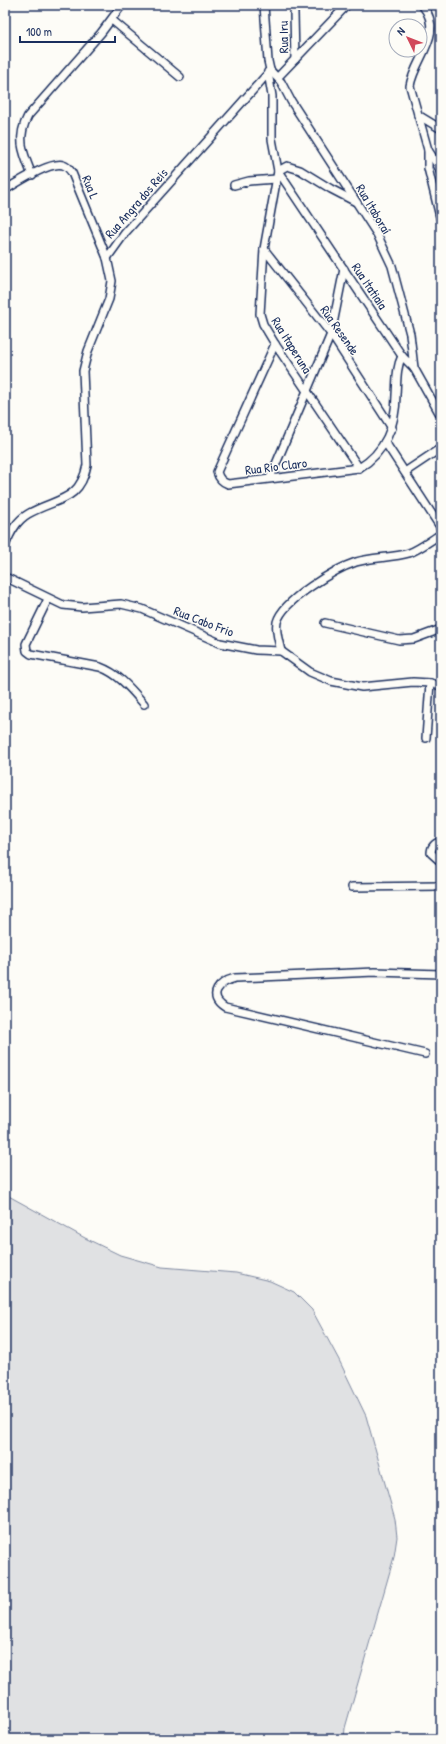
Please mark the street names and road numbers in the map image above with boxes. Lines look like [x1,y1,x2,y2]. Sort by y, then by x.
street label: Rua Iru [274,21,292,53]
street label: Rua Angra dos Reis [100,164,172,242]
street label: Rua L [78,172,104,202]
street label: Rua Itaboraí [352,181,396,237]
street label: Rua Itatiaia [348,259,392,313]
street label: Rua Resende [316,302,364,358]
street label: Rua Itaperuna [267,313,317,377]
street label: Rua Rio Claro [244,453,308,479]
street label: Rua Cabo Frio [171,601,237,641]

